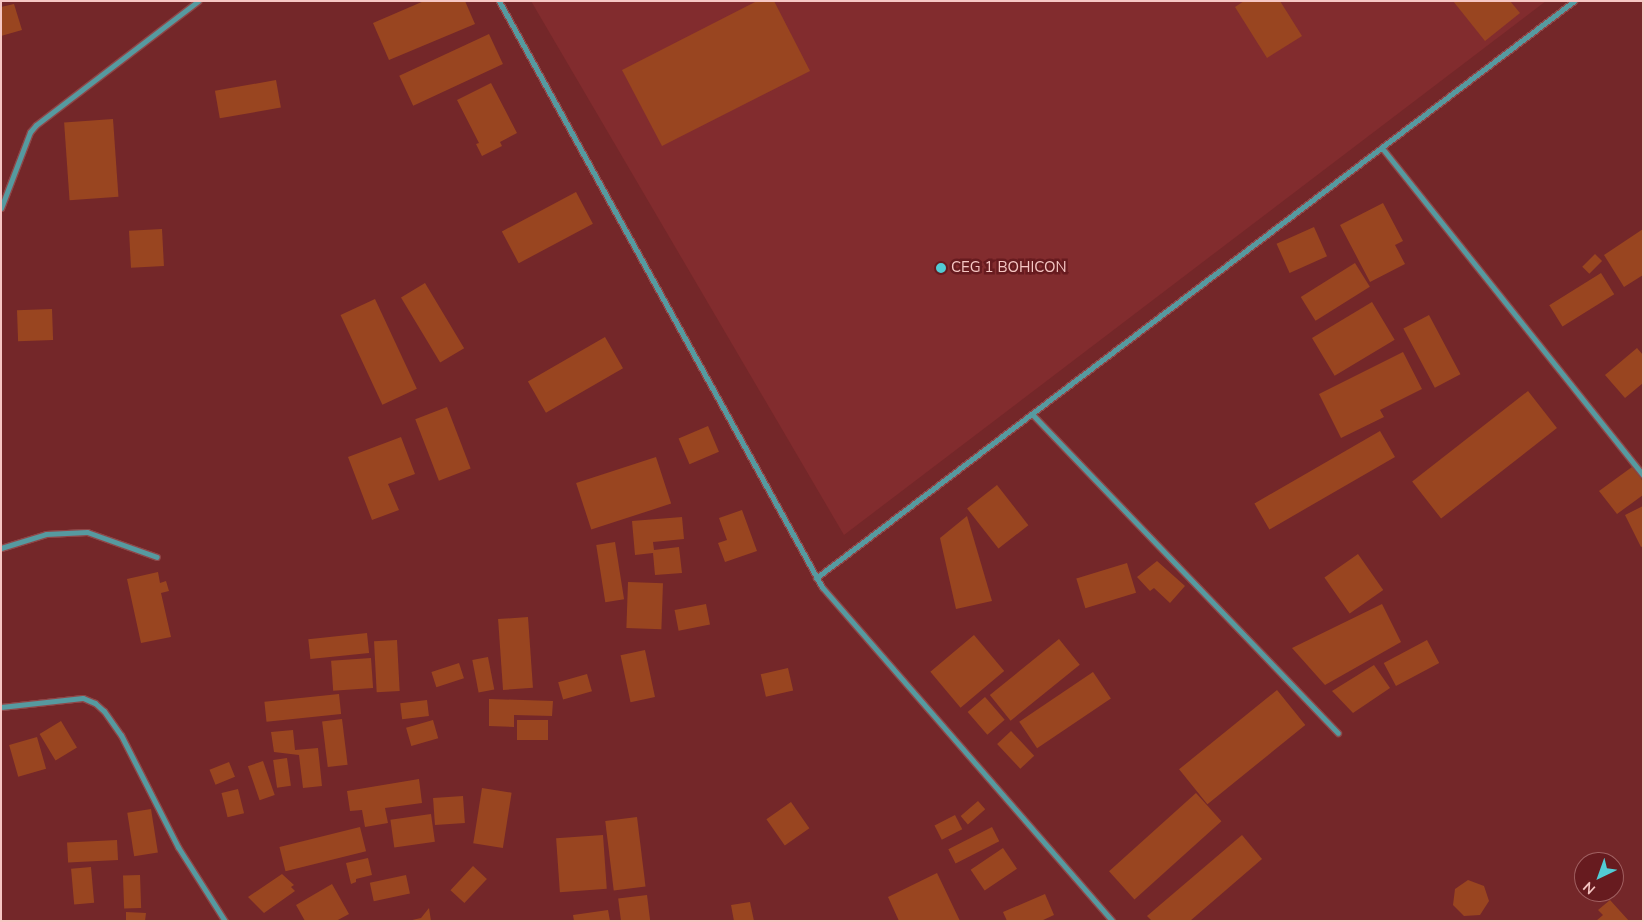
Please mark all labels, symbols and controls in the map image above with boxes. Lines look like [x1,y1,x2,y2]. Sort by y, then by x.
place label: CEG 1 BOHICON [951,259,1067,277]
marker: CEG 1 BOHICON [935,262,947,274]
north arrow [1574,852,1624,902]
text: N [1579,877,1600,898]

